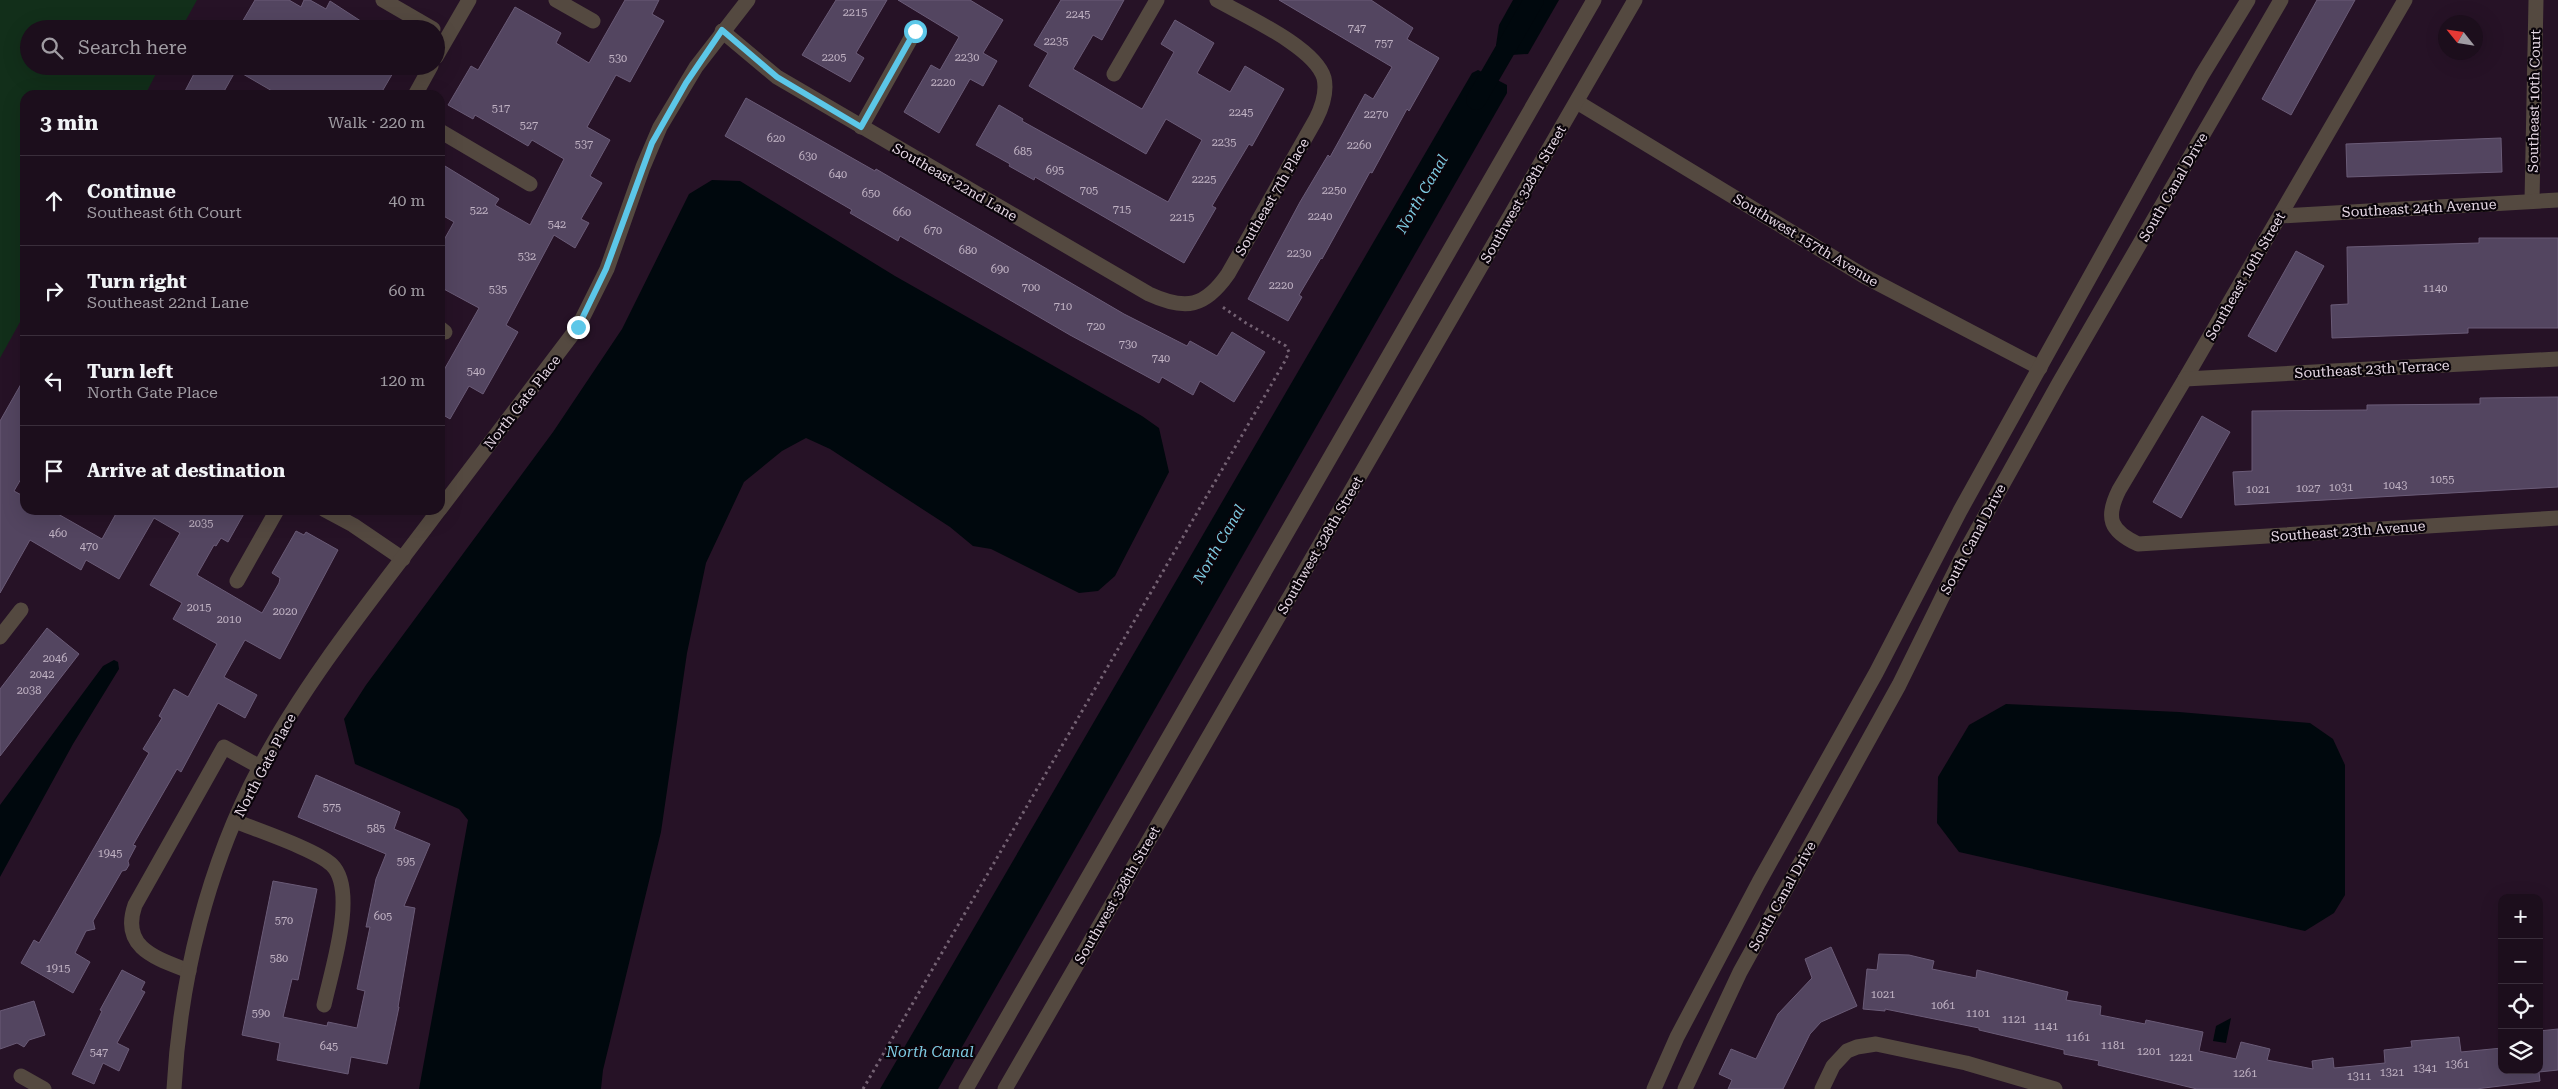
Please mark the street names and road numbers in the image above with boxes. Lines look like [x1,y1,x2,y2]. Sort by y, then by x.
street label: Southeast 10th Court [2525,29,2543,173]
street label: Southwest 328th Street [1477,122,1569,266]
street label: South Canal Drive [2135,130,2211,244]
street label: Southeast 7th Place [1232,135,1312,259]
street label: Southeast 22nd Lane [890,140,1021,224]
street label: Southwest 157th Avenue [1731,190,1882,290]
street label: Southeast 24th Avenue [2341,196,2497,220]
street label: Southeast 10th Street [2202,209,2288,343]
street label: North Gate Place [480,352,564,452]
street label: Southeast 23th Terrace [2294,357,2450,381]
street label: Southwest 328th Street [1274,473,1366,617]
street label: South Canal Drive [1937,481,2009,597]
street label: Southeast 23th Avenue [2270,518,2426,544]
street label: North Gate Place [231,710,299,819]
street label: Southwest 328th Street [1071,823,1163,967]
street label: South Canal Drive [1745,838,1819,954]

